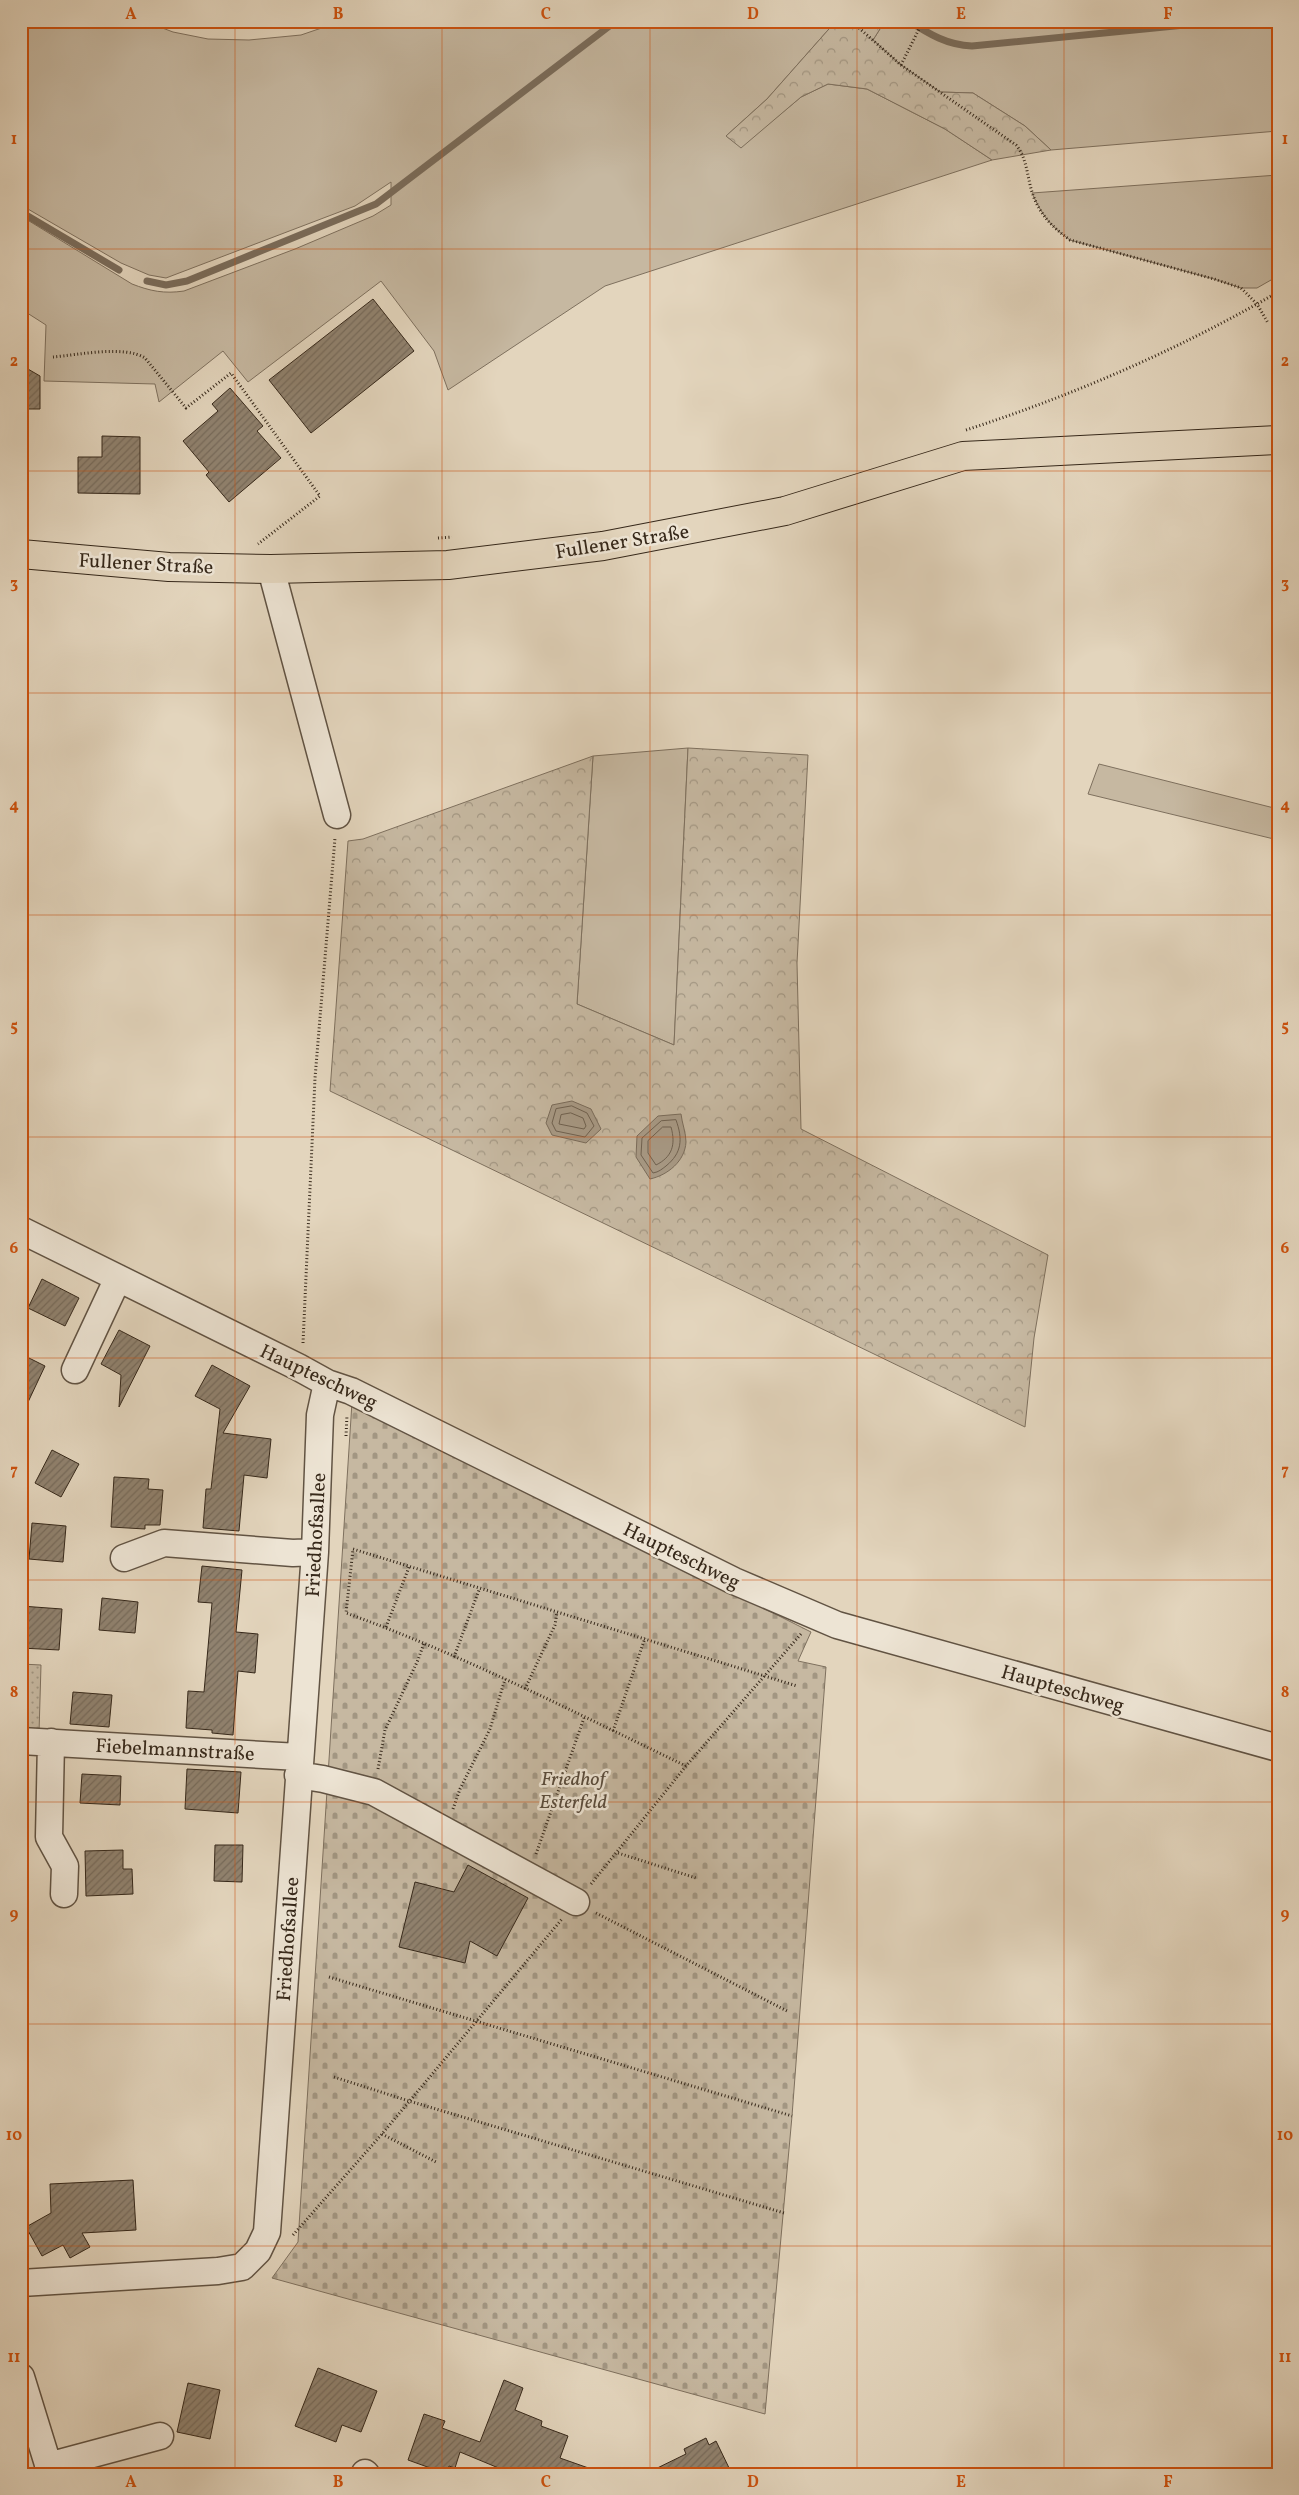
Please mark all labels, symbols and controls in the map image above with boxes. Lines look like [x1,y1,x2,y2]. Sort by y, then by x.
text: A [125,4,137,26]
text: B [333,4,344,26]
text: C [541,4,551,26]
text: D [747,4,759,26]
text: E [956,4,966,26]
text: F [1163,4,1173,26]
text: 1 [11,129,17,151]
text: 1 [1282,129,1288,151]
text: 2 [10,351,18,373]
text: 2 [1281,351,1289,373]
street label: Fullener Straße [553,519,691,567]
street label: Fullener Straße [78,547,214,583]
text: 3 [10,573,18,595]
text: 3 [1281,573,1289,595]
text: 4 [9,795,19,817]
text: 4 [1280,795,1290,817]
text: 5 [10,1016,18,1038]
text: 5 [1281,1016,1289,1038]
text: 6 [10,1238,19,1260]
text: 6 [1281,1238,1290,1260]
street label: Haupteschweg [255,1338,382,1417]
text: 7 [10,1460,18,1482]
text: 7 [1281,1460,1289,1482]
street label: Friedhofsallee [300,1472,334,1598]
street label: Haupteschweg [618,1516,744,1597]
street label: Haupteschweg [997,1659,1127,1721]
text: 8 [10,1682,18,1704]
text: 8 [1281,1682,1289,1704]
street label: Fiebelmannstraße [95,1733,255,1769]
park label: Friedhof Esterfeld [539,1766,609,1817]
street label: Friedhofsallee [271,1876,307,2002]
text: 9 [10,1904,19,1926]
text: 9 [1281,1904,1290,1926]
text: 10 [6,2125,22,2147]
text: 10 [1277,2125,1293,2147]
text: 11 [8,2347,20,2369]
text: 11 [1279,2347,1291,2369]
text: A [125,2472,137,2494]
text: B [333,2472,344,2494]
text: C [541,2472,551,2494]
text: D [747,2472,759,2494]
text: E [956,2472,966,2494]
text: F [1163,2472,1173,2494]

